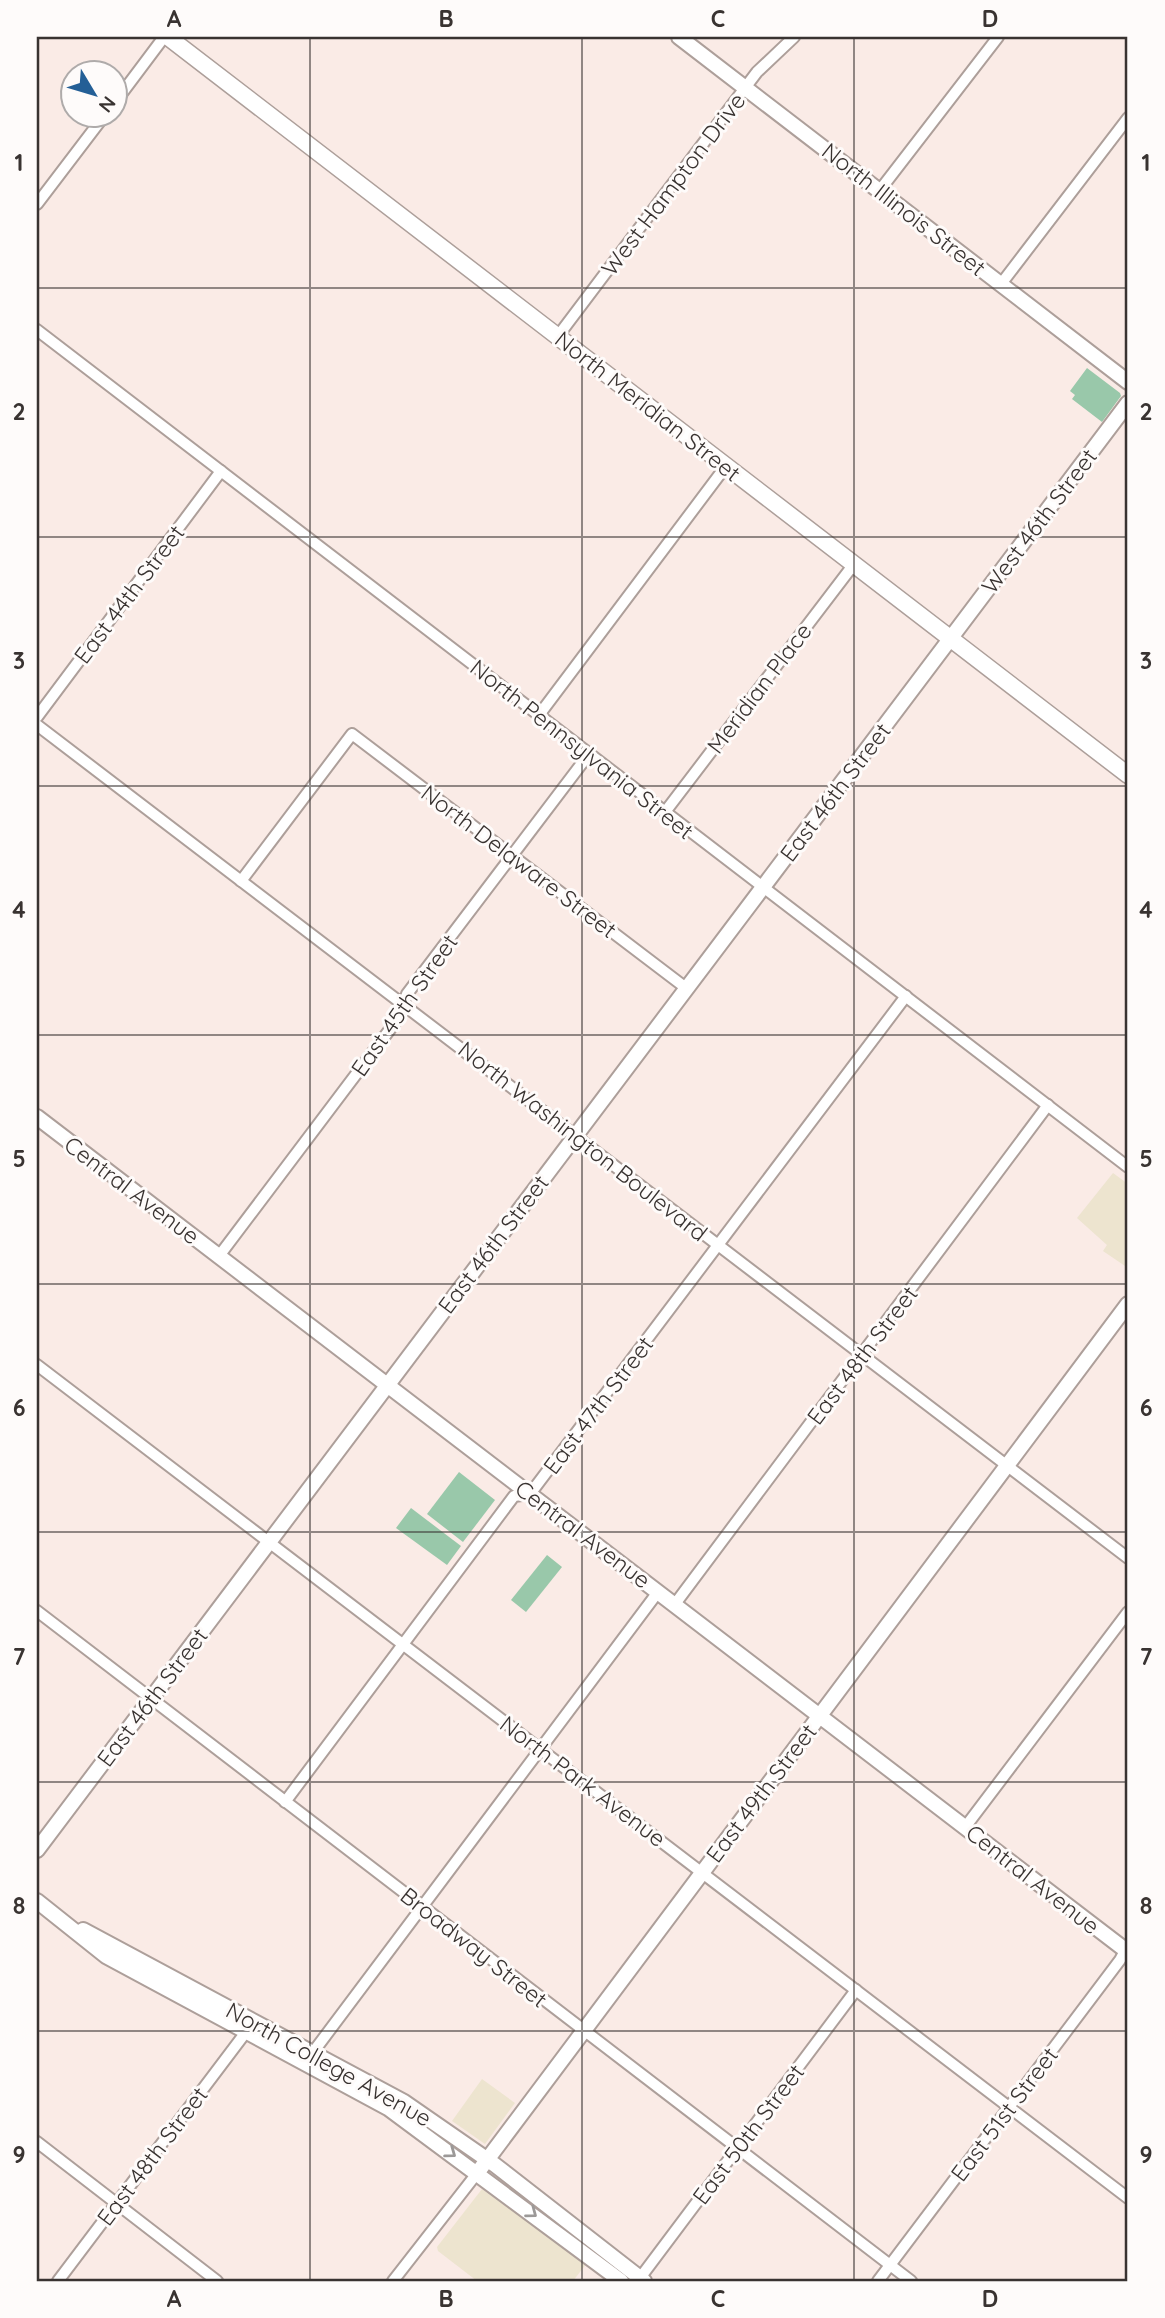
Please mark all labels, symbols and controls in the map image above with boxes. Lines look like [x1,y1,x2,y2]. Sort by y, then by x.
text: A [167,4,182,33]
text: B [438,4,454,33]
text: C [711,4,725,33]
text: D [982,4,998,33]
north arrow [60,60,130,130]
street label: West Hampton Drive [595,87,751,281]
text: N [94,92,121,117]
street label: North Illinois Street [816,136,992,282]
text: 1 [15,148,23,177]
text: 1 [1142,148,1150,177]
street label: North Meridian Street [549,324,747,488]
text: 2 [12,397,26,426]
text: 2 [1139,397,1153,426]
street label: West 46th Street [975,443,1103,599]
street label: East 44th Street [67,519,191,669]
street label: Meridian Place [700,617,818,759]
text: 3 [13,646,25,675]
text: 3 [1140,646,1152,675]
street label: North Pennsylvania Street [464,653,700,845]
street label: East 46th Street [773,717,897,867]
street label: North Delaware Street [416,778,623,944]
text: 4 [12,895,26,924]
text: 4 [1139,895,1153,924]
street label: East 45th Street [344,928,464,1082]
street label: North Washington Boulevard [453,1035,713,1247]
street label: Central Avenue [59,1130,205,1250]
text: 5 [12,1144,26,1173]
text: 5 [1139,1144,1153,1173]
street label: East 46th Street [431,1169,555,1319]
street label: East 48th Street [800,1280,924,1430]
street label: East 47th Street [537,1330,659,1480]
text: 6 [13,1393,25,1422]
text: 6 [1140,1393,1152,1422]
street label: Central Avenue [510,1474,656,1594]
street label: East 46th Street [90,1622,214,1772]
text: 7 [13,1642,26,1671]
text: 7 [1140,1642,1153,1671]
street label: North Park Avenue [494,1709,672,1853]
street label: East 49th Street [699,1718,823,1868]
street label: Central Avenue [960,1818,1106,1940]
street label: Broadway Street [395,1881,553,2014]
text: 8 [13,1891,25,1920]
text: 8 [1140,1891,1152,1920]
street label: North College Avenue [221,1995,437,2133]
street label: East 51st Street [944,2041,1064,2187]
street label: East 50th Street [686,2058,810,2210]
street label: East 48th Street [90,2081,214,2231]
text: 9 [12,2140,26,2169]
text: 9 [1139,2140,1153,2169]
one-way arrow [443,2144,456,2157]
one-way arrow [524,2205,536,2218]
text: A [167,2284,182,2313]
text: B [438,2284,454,2313]
text: C [711,2284,725,2313]
text: D [982,2284,998,2313]

